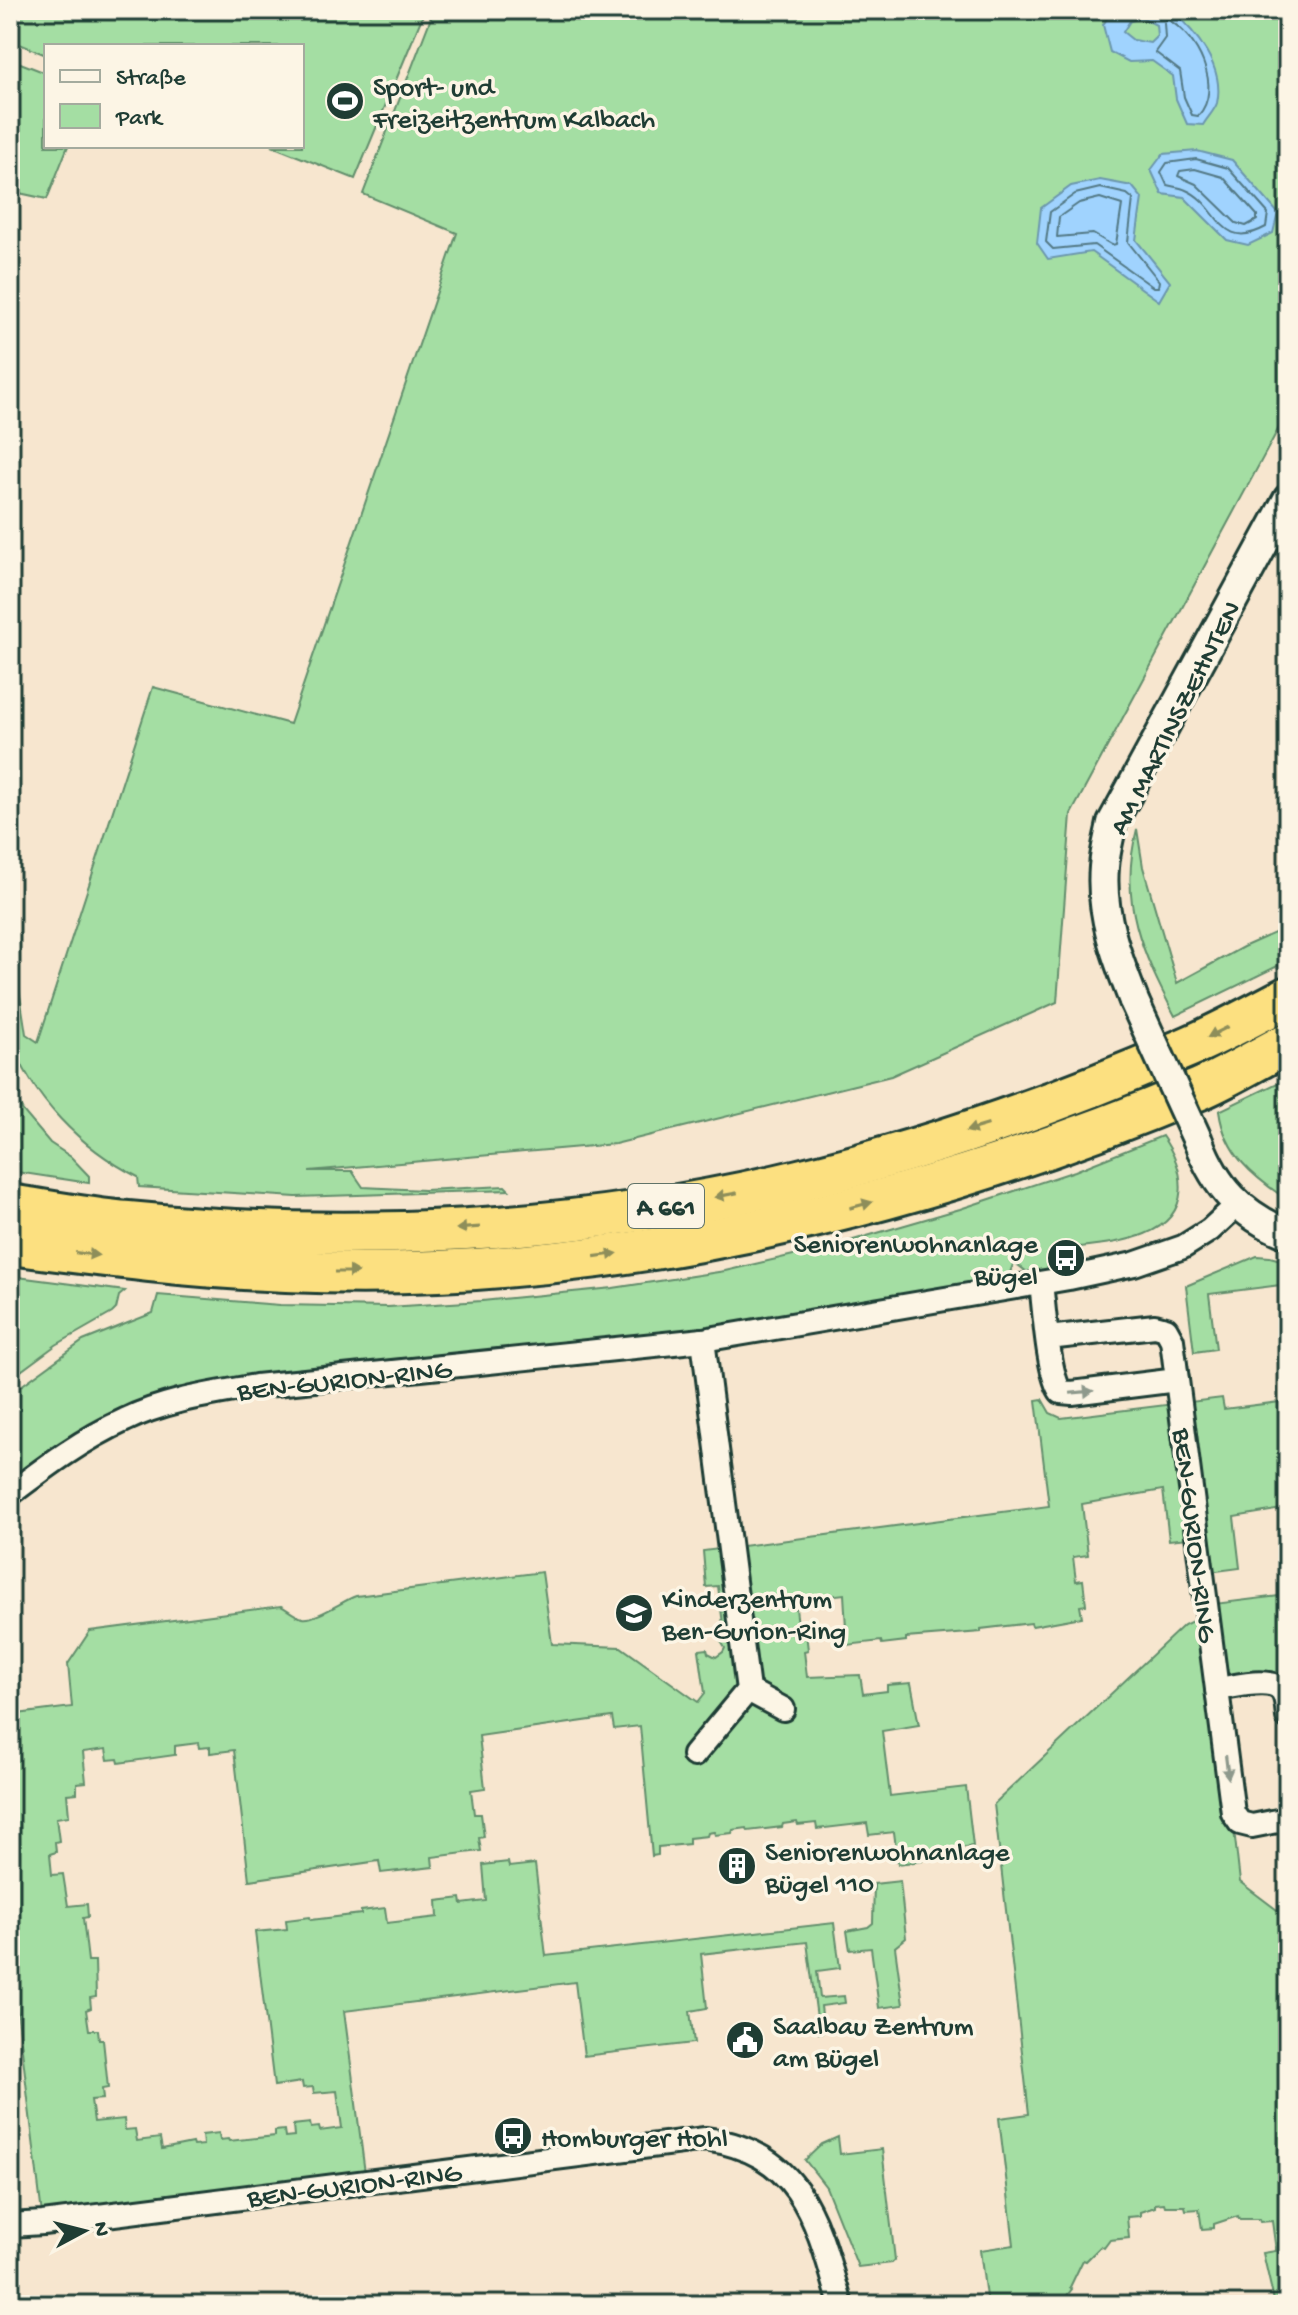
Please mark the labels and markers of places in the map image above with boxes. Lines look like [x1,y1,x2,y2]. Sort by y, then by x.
place label: Sport- und Freizeitzentrum Kalbach [372,73,655,138]
sports icon: Sport- und Freizeitzentrum Kalbach [324,80,366,122]
place label: Seniorenwohnanlage Bügel [793,1230,1039,1295]
bus stop icon: Seniorenwohnanlage Bügel [1045,1237,1087,1279]
place label: Kinderzentrum Ben-Gurion-Ring [661,1585,846,1650]
school or university icon: Kinderzentrum Ben-Gurion-Ring [613,1592,655,1634]
place label: Seniorenwohnanlage Bügel 110 [764,1838,1010,1903]
building icon: Seniorenwohnanlage Bügel 110 [716,1845,758,1887]
place label: Saalbau Zentrum am Bügel [773,2012,974,2077]
public building icon: Saalbau Zentrum am Bügel [724,2019,766,2061]
bus stop icon: Homburger Hohl [492,2115,534,2157]
place label: Homburger Hohl [541,2124,728,2157]

